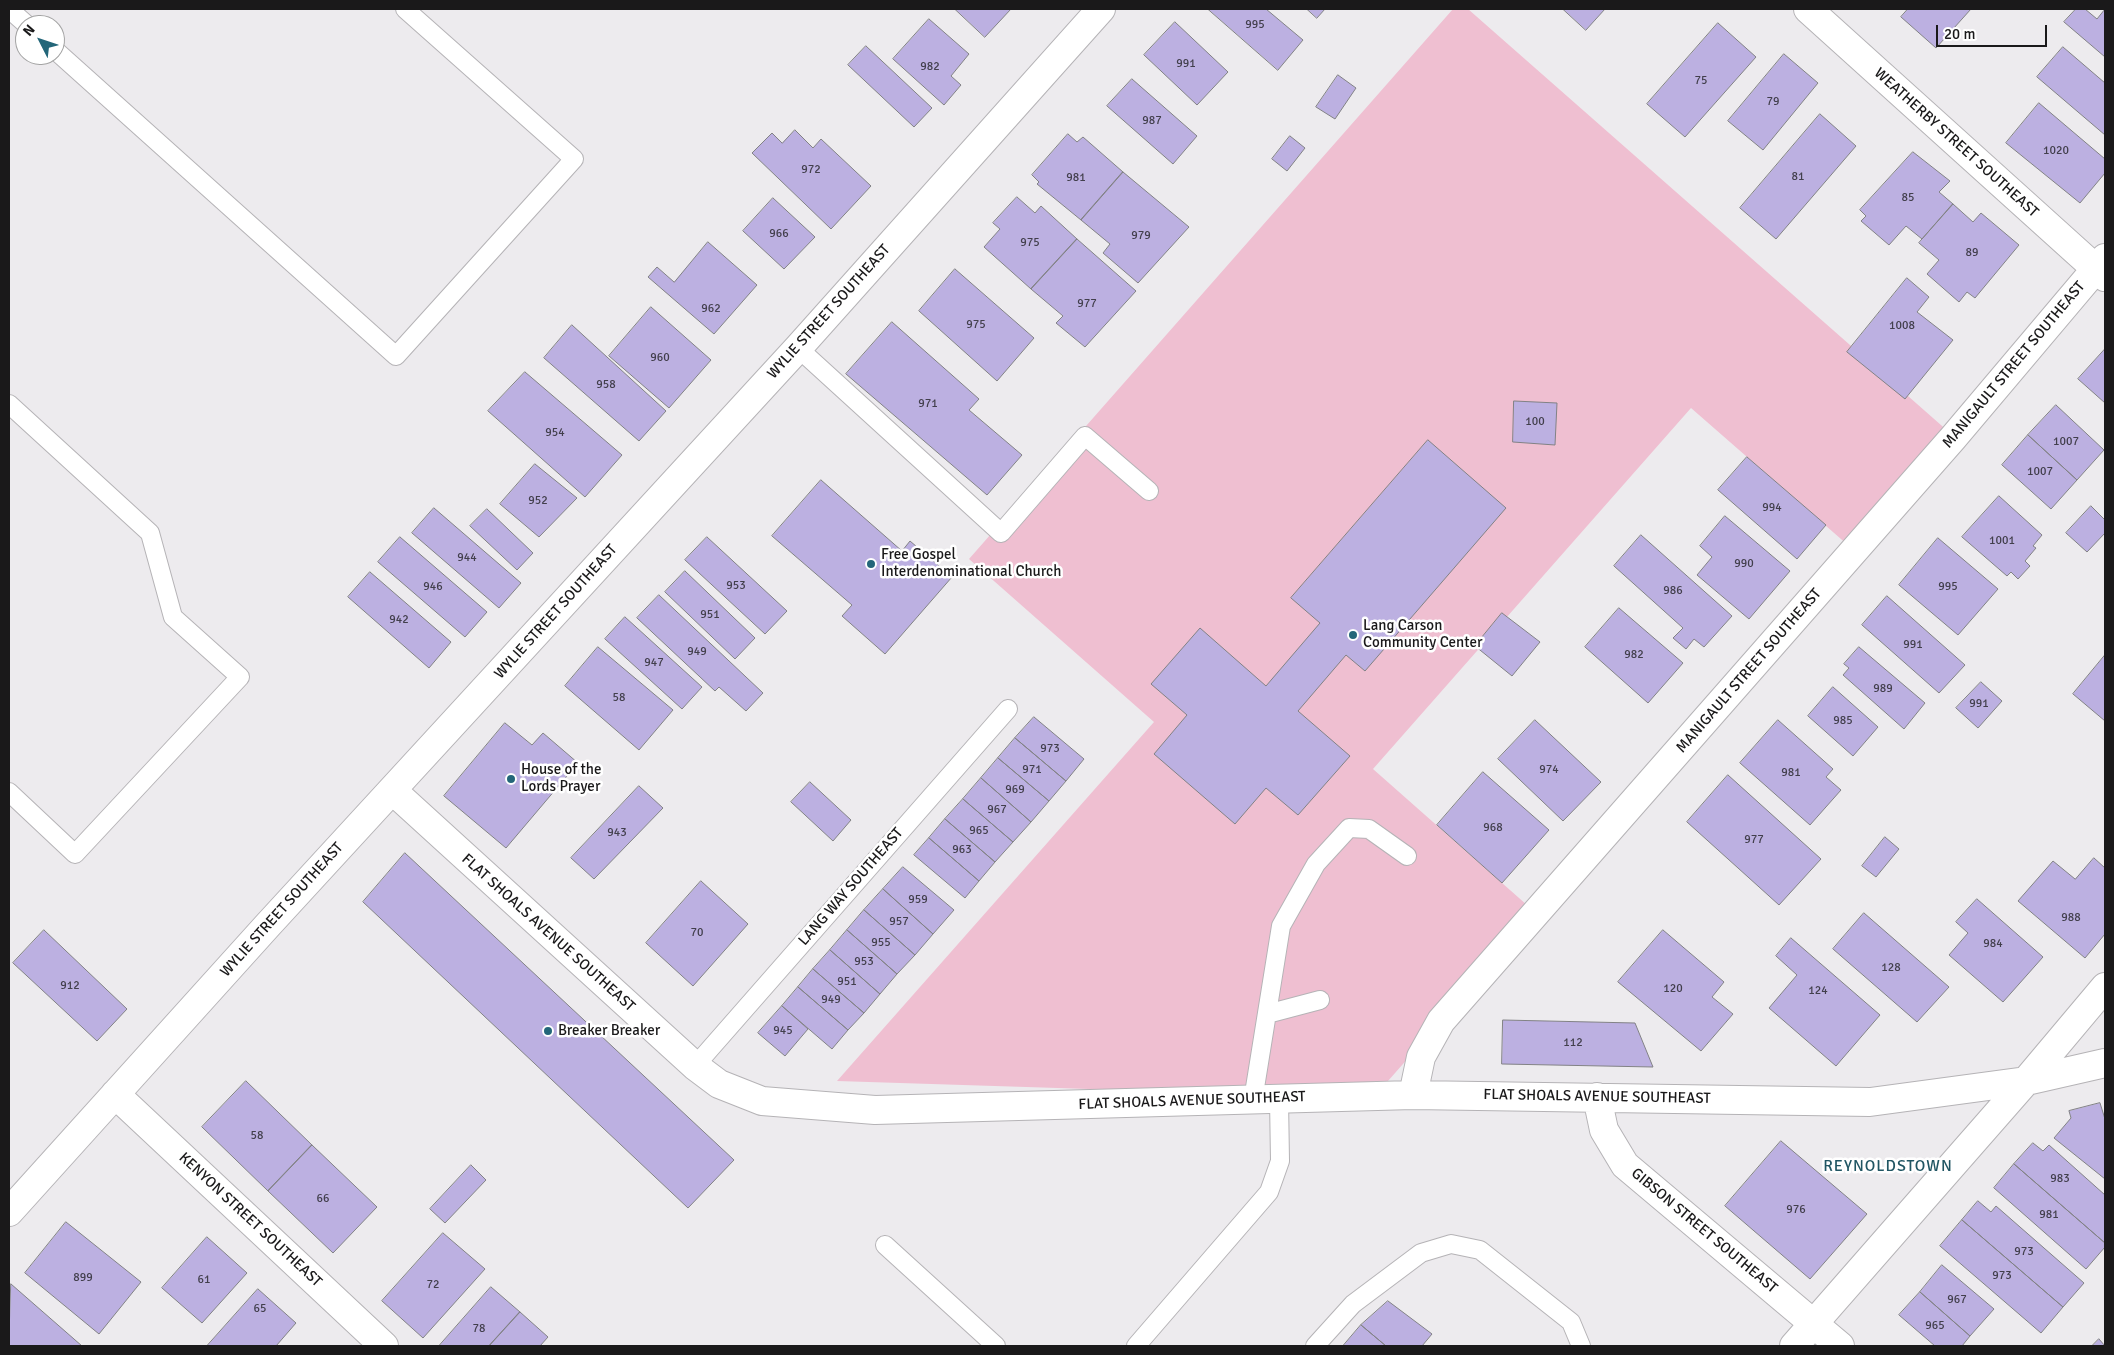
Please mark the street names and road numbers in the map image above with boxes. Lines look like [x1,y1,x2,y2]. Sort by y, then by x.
street label: WEATHERBY STREET SOUTHEAST [1870,64,2042,222]
street label: WYLIE STREET SOUTHEAST [764,241,894,383]
street label: MANIGAULT STREET SOUTHEAST [1939,278,2089,452]
street label: WYLIE STREET SOUTHEAST [491,541,621,683]
street label: MANIGAULT STREET SOUTHEAST [1673,585,1825,757]
street label: LANG WAY SOUTHEAST [795,824,907,950]
street label: WYLIE STREET SOUTHEAST [217,839,347,981]
street label: FLAT SHOALS AVENUE SOUTHEAST [458,850,638,1016]
street label: FLAT SHOALS AVENUE SOUTHEAST [1483,1086,1711,1108]
street label: FLAT SHOALS AVENUE SOUTHEAST [1078,1088,1306,1114]
street label: KENYON STREET SOUTHEAST [175,1149,325,1291]
street label: GIBSON STREET SOUTHEAST [1627,1165,1781,1297]

